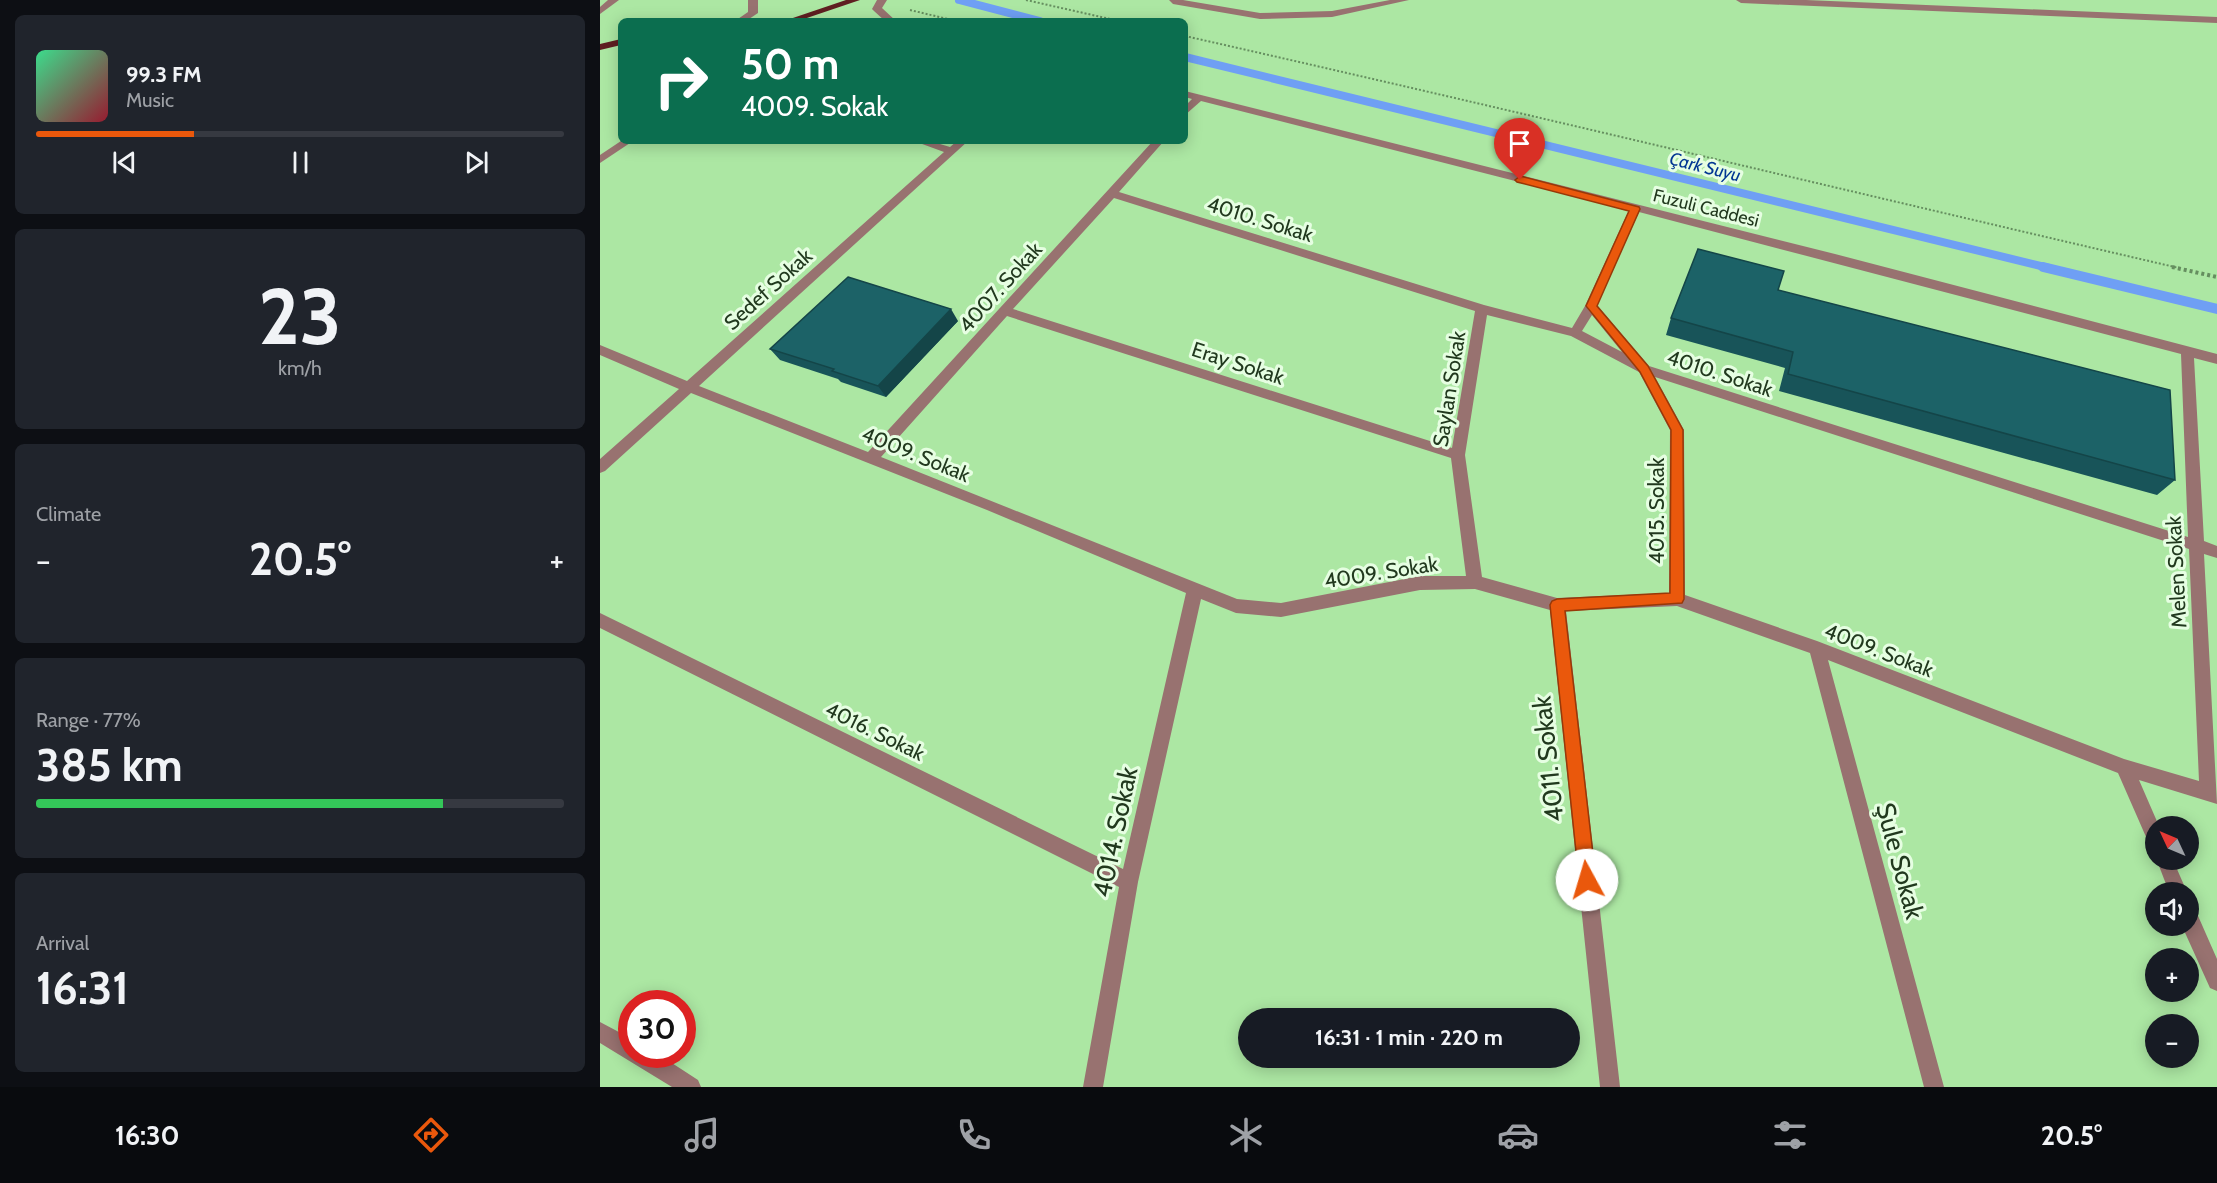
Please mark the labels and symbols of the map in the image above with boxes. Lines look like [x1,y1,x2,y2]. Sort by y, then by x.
pin [1494,118,1545,180]
water label: Çark Suyu [1667,148,1743,186]
street label: Fuzuli Caddesi [1651,184,1761,232]
street label: 4010. Sokak [1204,191,1317,247]
street label: 4007. Sokak [953,236,1047,337]
street label: Sedef Sokak [719,243,818,335]
street label: Saylan Sokak [1428,329,1471,449]
street label: Eray Sokak [1189,336,1288,390]
street label: 4010. Sokak [1664,344,1777,402]
street label: 4009. Sokak [858,421,974,487]
street label: 4015. Sokak [1644,457,1669,564]
street label: Melen Sokak [2161,515,2191,629]
street label: 4009. Sokak [1322,551,1440,593]
street label: 4009. Sokak [1821,618,1938,682]
street label: 4011. Sokak [1525,694,1571,824]
street label: 4016. Sokak [821,696,929,766]
street label: 4014. Sokak [1086,763,1145,900]
street label: Şule Sokak [1869,799,1931,923]
north arrow [2145,816,2199,870]
position arrow [1555,848,1619,912]
speed limit sign: 30 [618,990,696,1068]

